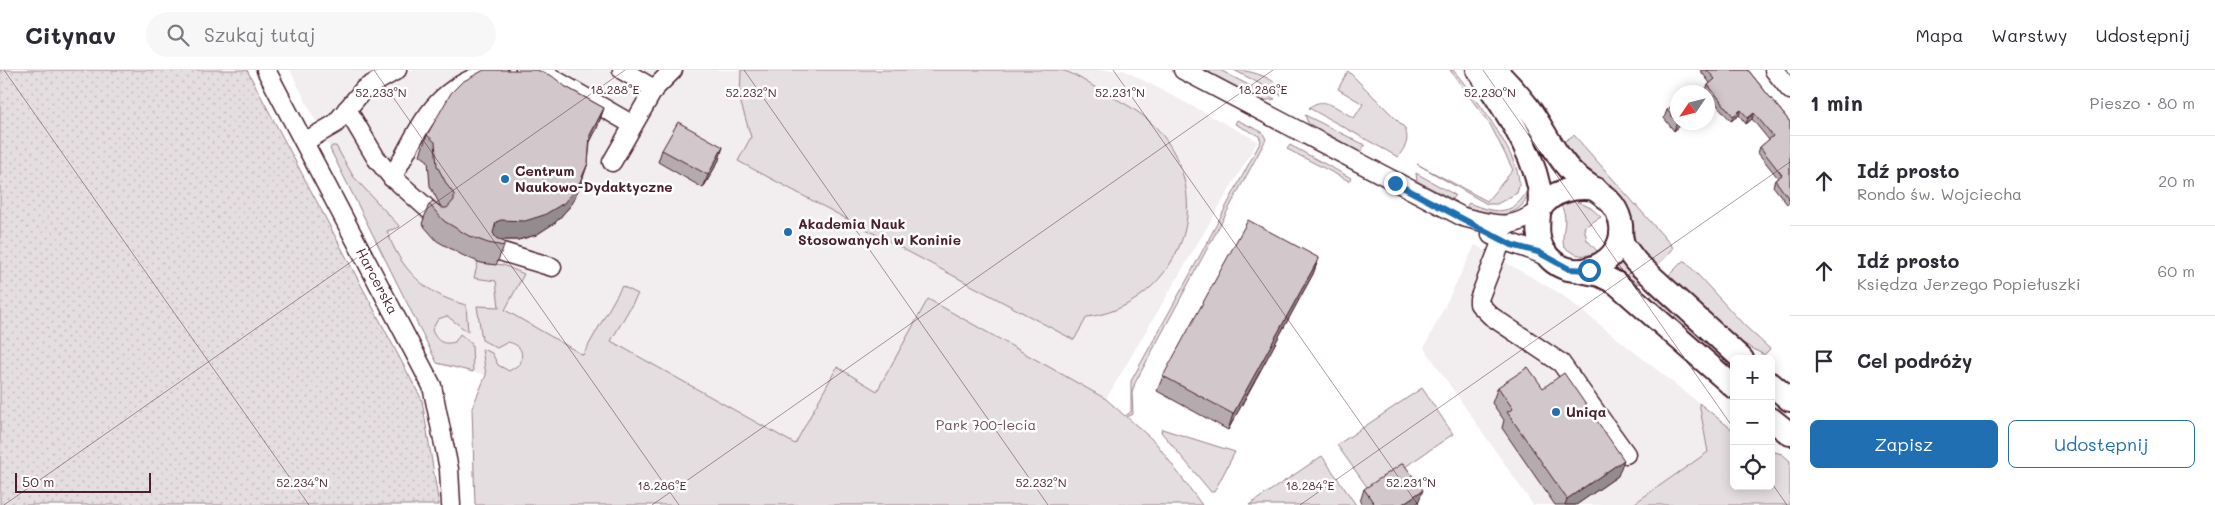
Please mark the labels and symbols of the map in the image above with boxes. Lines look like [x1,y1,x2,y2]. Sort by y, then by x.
text: 18.288°E [591,81,640,97]
text: 18.286°E [1239,81,1288,97]
text: 52.233°N [355,84,407,100]
text: 52.232°N [725,84,777,100]
text: 52.231°N [1095,84,1145,100]
text: 52.230°N [1464,84,1516,100]
north arrow [1670,85,1715,130]
place label: Centrum Naukowo-Dydaktyczne [515,161,673,196]
route end [1384,172,1407,195]
marker: Centrum Naukowo-Dydaktyczne [499,173,511,185]
place label: Akademia Nauk Stosowanych w Koninie [798,214,961,249]
marker: Akademia Nauk Stosowanych w Koninie [782,226,794,238]
street label: Harcerska [352,244,403,317]
route start [1578,259,1601,282]
place label: Uniqa [1566,402,1607,421]
marker: Uniqa [1550,406,1562,418]
park label: Park 700-lecia [936,415,1036,434]
scale bar [15,470,151,493]
text: 52.234°N [276,474,328,490]
text: 52.232°N [1015,474,1067,490]
text: 52.231°N [1386,474,1436,490]
text: 18.286°E [638,477,687,493]
text: 18.284°E [1286,477,1334,493]

